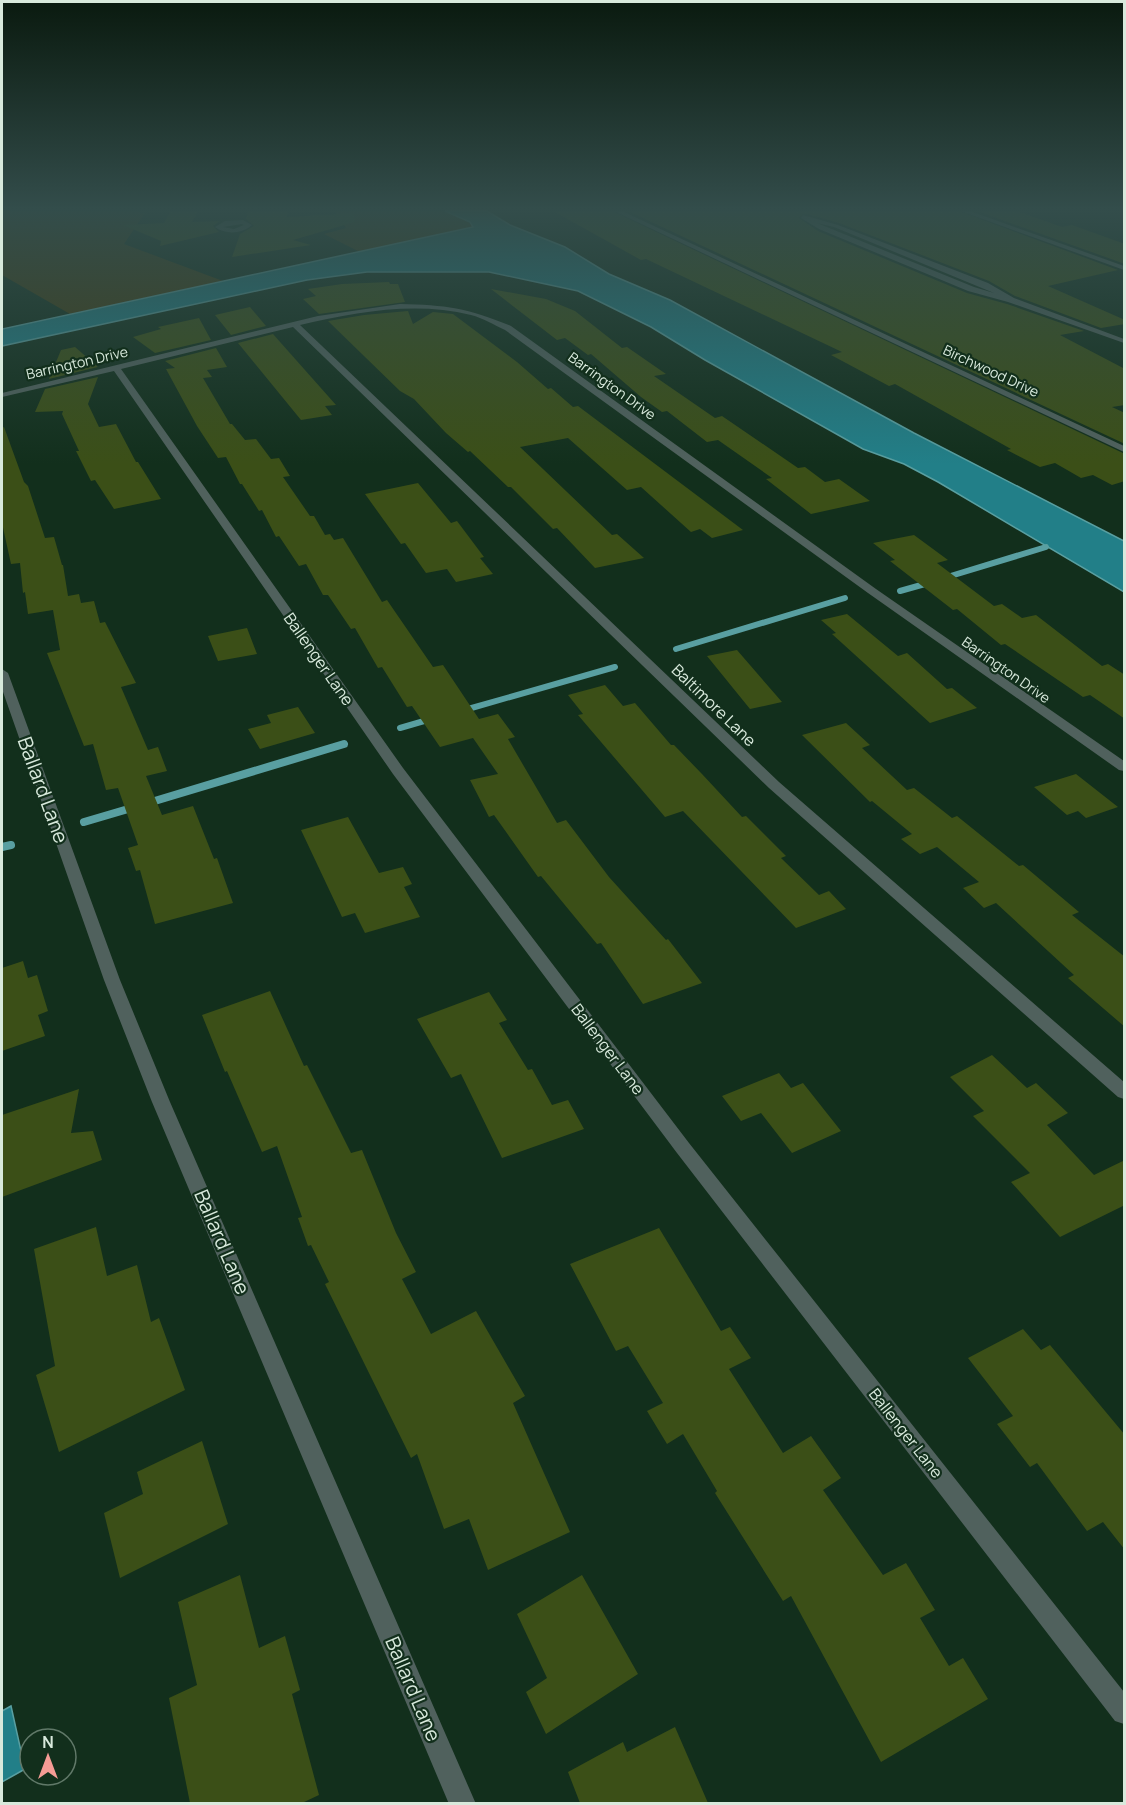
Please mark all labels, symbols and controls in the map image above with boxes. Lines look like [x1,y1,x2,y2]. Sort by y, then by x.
street label: Birchwood Drive [940,340,1042,401]
street label: Barrington Drive [24,342,130,383]
street label: Barrington Drive [565,347,660,424]
street label: Ballenger Lane [279,608,359,710]
street label: Barrington Drive [958,632,1054,707]
street label: Baltimore Lane [667,659,761,751]
street label: Ballard Lane [12,733,75,847]
street label: Ballenger Lane [567,999,649,1099]
street label: Ballard Lane [188,1185,257,1298]
street label: Ballenger Lane [864,1384,948,1482]
street label: Ballard Lane [379,1632,448,1745]
north arrow [18,1727,78,1787]
text: N [42,1731,54,1753]

